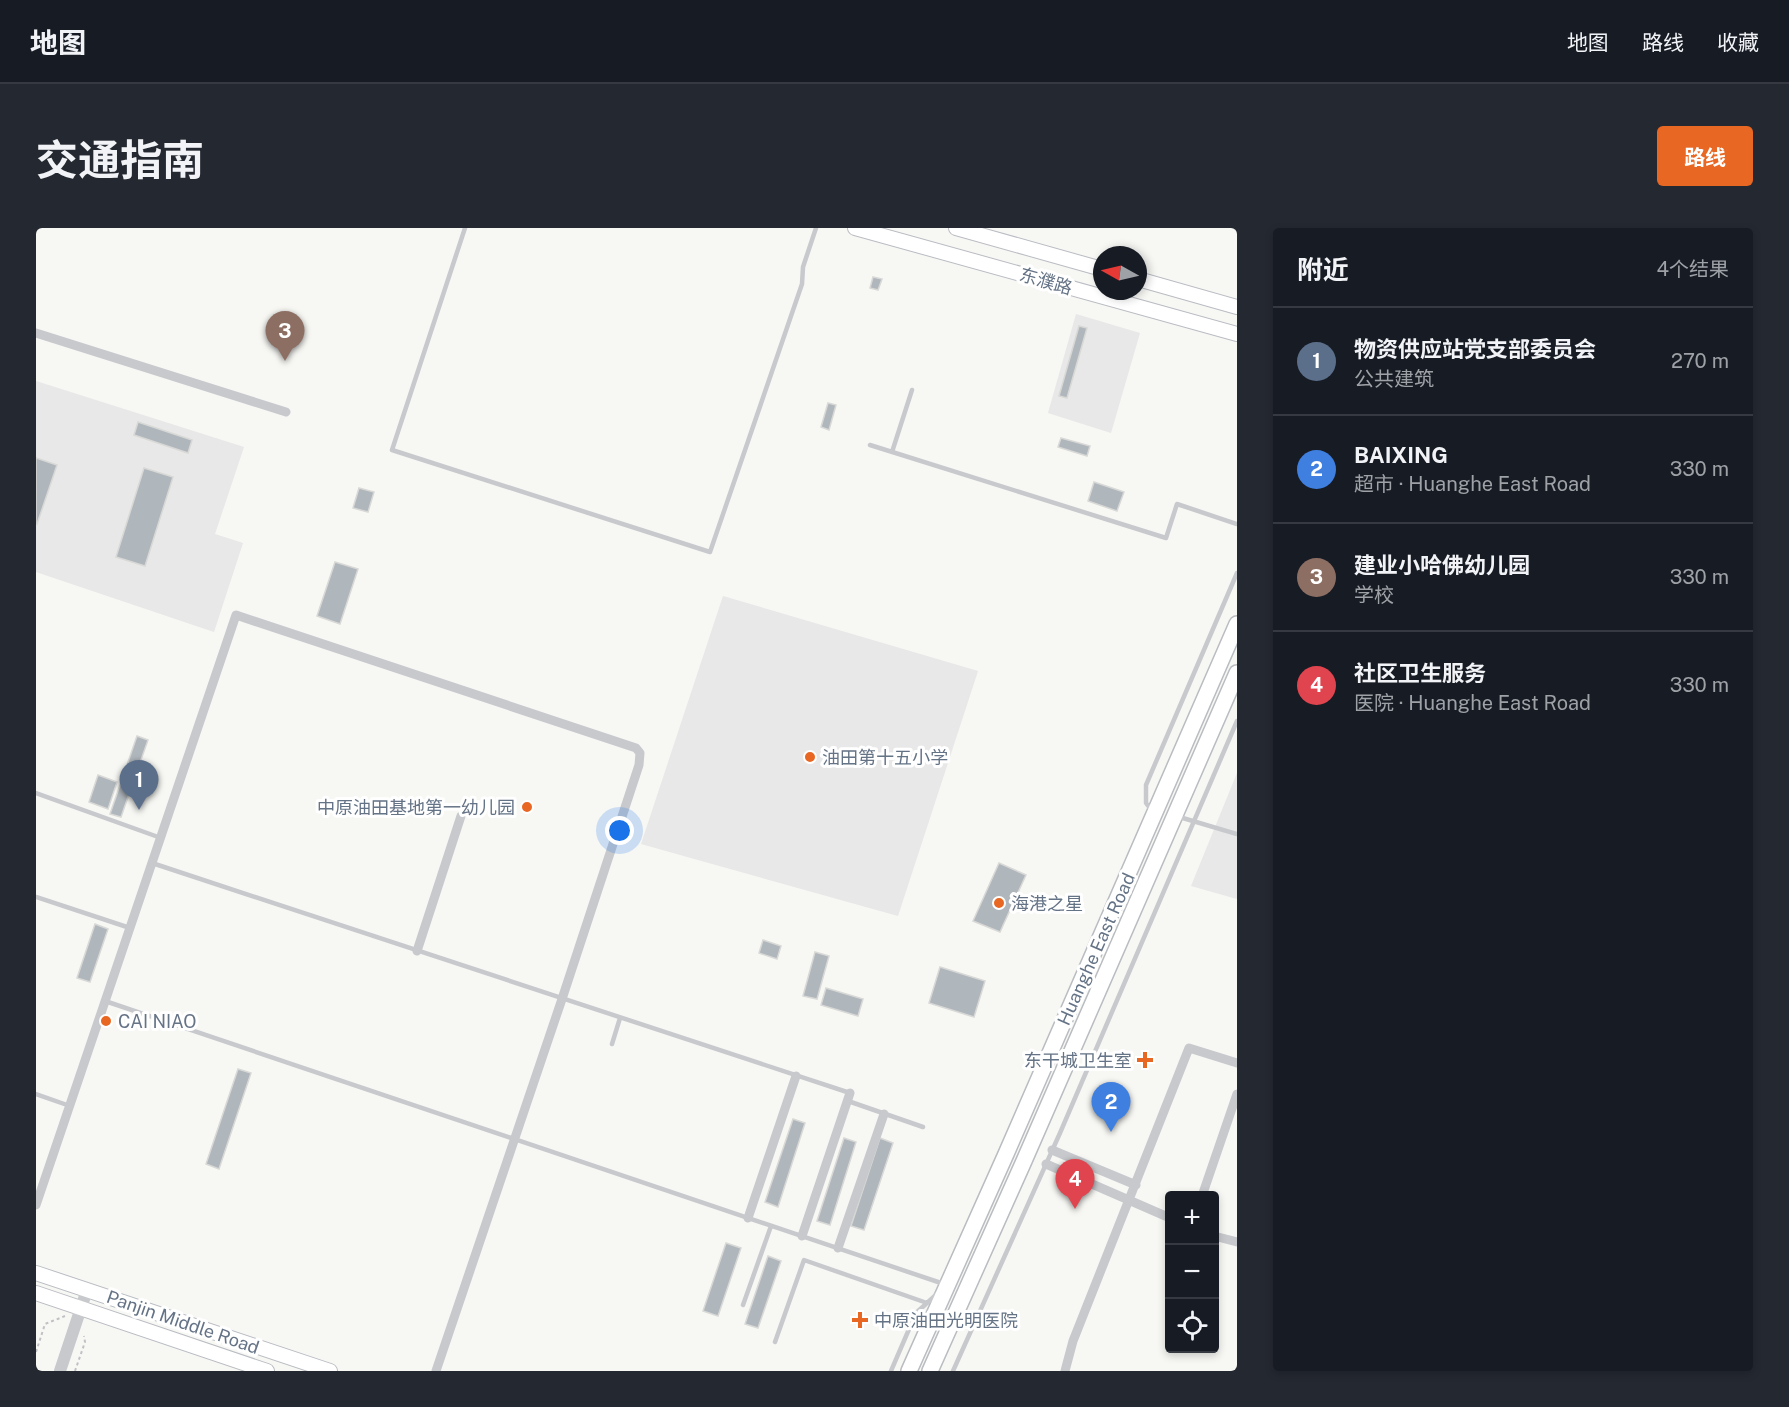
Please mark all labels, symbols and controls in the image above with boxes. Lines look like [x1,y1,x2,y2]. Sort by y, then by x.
text: 地图 [30,26,86,59]
text: 地图 [1567,30,1609,55]
text: 路线 [1642,30,1684,55]
text: 收藏 [1717,30,1759,55]
button: 路线 [1657,126,1753,186]
text: 交通指南 [36,135,204,184]
north arrow [1093,246,1147,300]
text: 附近 [1297,254,1349,285]
text: 4个结果 [1656,257,1729,281]
street label: 东濮路 [1017,263,1075,299]
pin: 3 [266,312,304,361]
text: 物资供应站党支部委员会 [1354,336,1596,362]
text: 1 [1312,349,1321,373]
text: 270 m [1671,349,1729,373]
text: 公共建筑 [1354,367,1434,391]
text: BAIXING [1354,442,1448,468]
text: 2 [1310,457,1323,481]
text: 330 m [1670,457,1729,481]
text: 超市 · Huanghe East Road [1354,472,1591,496]
text: 建业小哈佛幼儿园 [1354,552,1530,578]
text: 3 [1310,565,1323,589]
text: 330 m [1670,565,1729,589]
text: 学校 [1354,583,1394,607]
text: 社区卫生服务 [1354,660,1486,686]
text: 4 [1310,673,1323,697]
text: 330 m [1670,673,1729,697]
text: 医院 · Huanghe East Road [1354,691,1591,715]
place label: 油田第十五小学 [822,747,948,768]
marker: 油田第十五小学 [803,750,817,764]
pin: 1 [120,760,158,810]
place label: 中原油田基地第一幼儿园 [317,797,515,818]
marker: 中原油田基地第一幼儿园 [520,800,534,814]
your location [605,816,634,845]
street label: Huanghe East Road [1053,870,1139,1028]
place label: 海港之星 [1011,893,1083,914]
marker: 海港之星 [992,896,1006,910]
place label: CAI NIAO [118,1011,196,1032]
marker: CAI NIAO [99,1014,113,1028]
place label: 东干城卫生室 [1024,1050,1132,1071]
marker: 东干城卫生室 [1136,1051,1154,1069]
pin: 2 [1092,1082,1130,1132]
pin: 4 [1056,1160,1094,1209]
map controls [1165,1191,1219,1353]
button: + [1165,1191,1219,1245]
button: − [1165,1245,1219,1299]
street label: Panjin Middle Road [104,1286,262,1358]
button: locate [1165,1299,1219,1353]
place label: 中原油田光明医院 [874,1310,1018,1331]
marker: 中原油田光明医院 [851,1311,869,1329]

